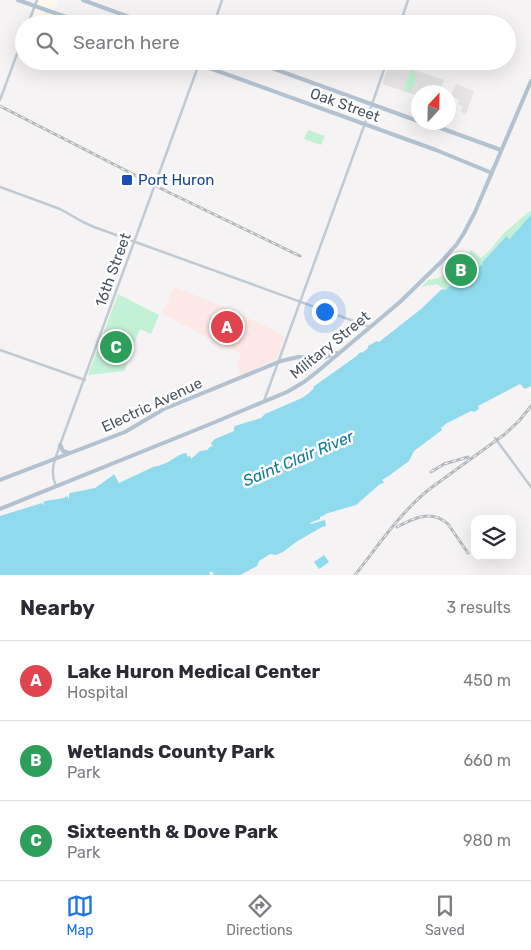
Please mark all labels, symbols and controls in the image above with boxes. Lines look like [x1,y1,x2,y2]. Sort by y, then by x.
search box [15,15,516,70]
icon: search [33,29,61,57]
text: Search here [73,31,180,54]
street label: Oak Street [308,84,383,126]
north arrow [411,85,456,130]
place label: Port Huron [138,171,214,189]
marker: Port Huron [120,173,134,187]
street label: 16th Street [91,230,135,309]
pin: B [445,251,477,289]
your location [312,299,338,325]
street label: Military Street [286,307,374,383]
pin: A [211,308,243,346]
pin: C [100,328,132,366]
street label: Electric Avenue [99,374,205,436]
water label: Saint Clair River [240,426,357,490]
map controls [471,515,516,560]
button: layers [471,515,516,560]
text: Nearby [20,595,95,620]
text: 3 results [446,598,511,617]
text: Lake Huron Medical Center [67,660,320,683]
text: A [30,671,42,690]
text: 450 m [463,671,511,690]
text: Hospital [67,683,128,702]
text: Wetlands County Park [67,740,275,763]
text: B [30,751,42,770]
text: 660 m [463,751,511,770]
text: Park [67,763,100,782]
text: Sixteenth & Dove Park [67,820,278,843]
text: C [30,831,42,850]
text: 980 m [463,831,511,850]
text: Park [67,843,100,862]
tab: Map [66,892,94,939]
tab: Directions [226,892,293,939]
tab: Saved [425,892,465,939]

